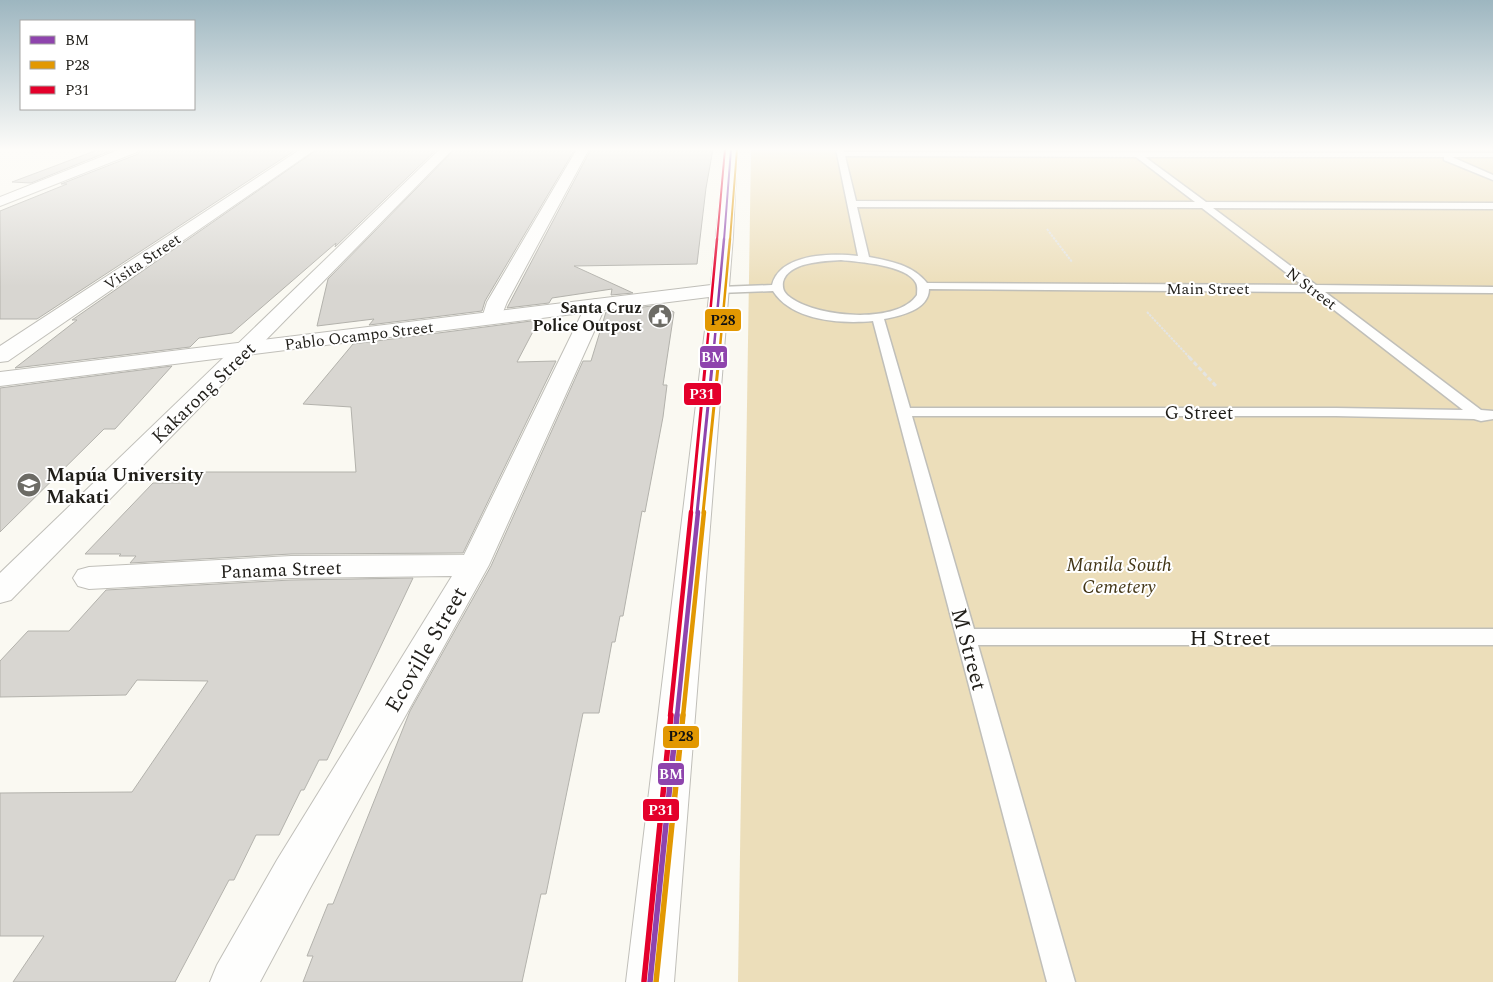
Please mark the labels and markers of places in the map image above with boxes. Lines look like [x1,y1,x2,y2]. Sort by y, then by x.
place label: Santa Cruz Police Outpost [533,296,642,338]
public building icon: Santa Cruz Police Outpost [647,303,673,329]
place label: Mapúa University Makati [46,461,204,512]
school or university icon: Mapúa University Makati [16,472,42,498]

